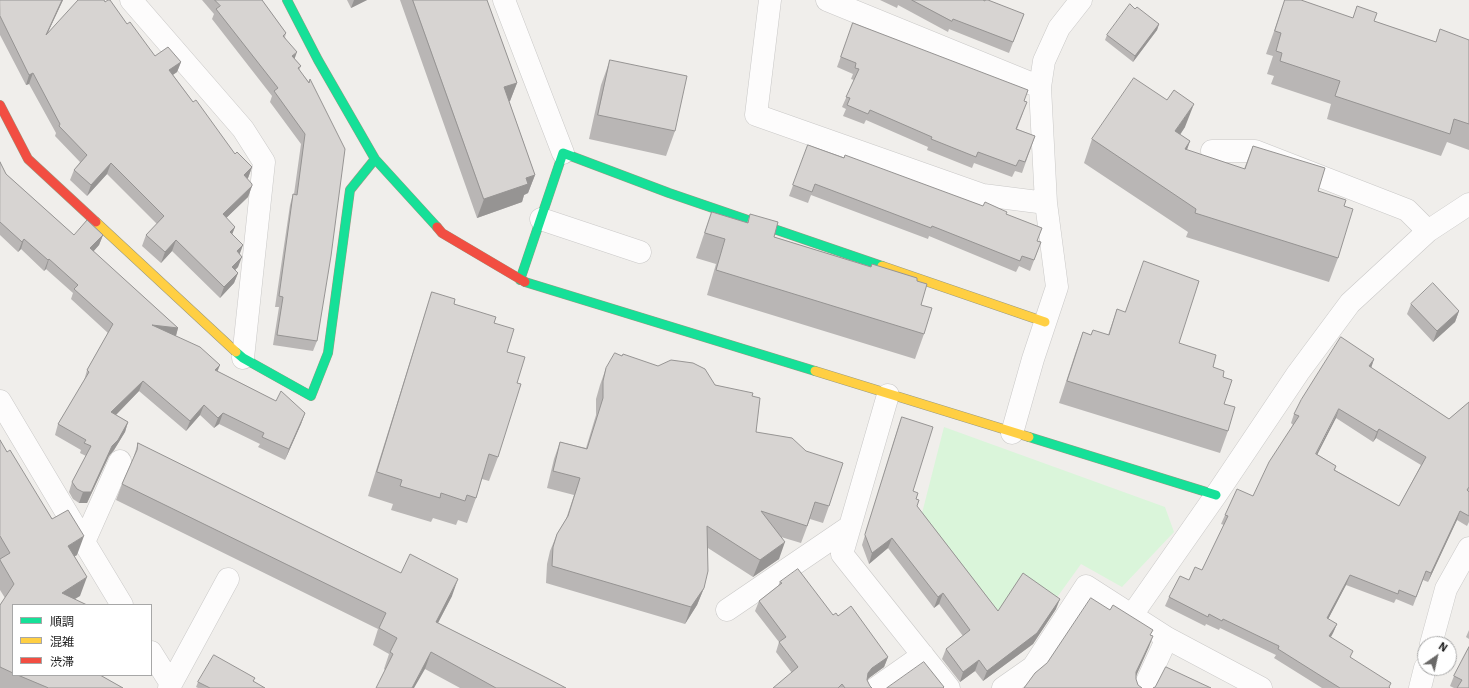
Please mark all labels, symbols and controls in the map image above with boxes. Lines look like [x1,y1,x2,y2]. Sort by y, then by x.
legend [12,604,152,676]
text: 順調 [50,614,74,629]
text: 混雑 [50,634,74,649]
north arrow [1417,636,1457,676]
text: N [1436,639,1450,655]
text: 渋滞 [50,654,74,669]

